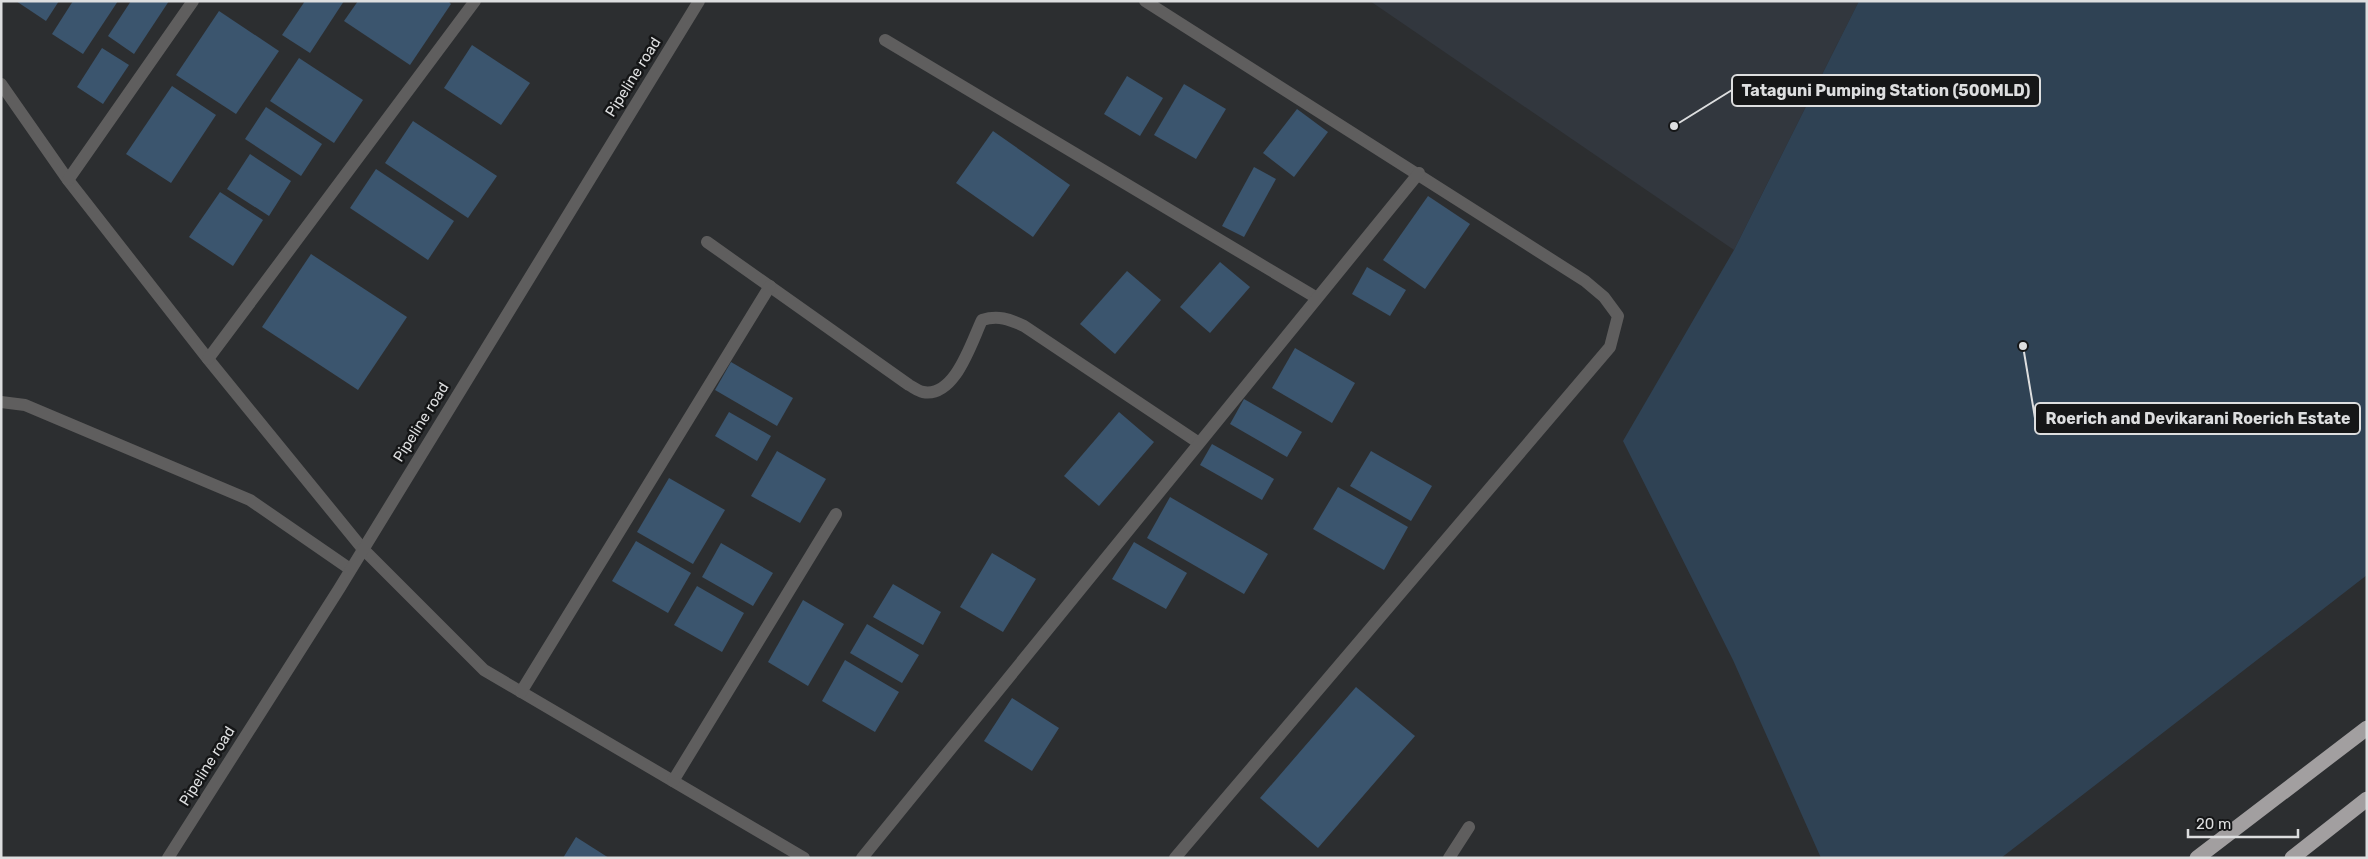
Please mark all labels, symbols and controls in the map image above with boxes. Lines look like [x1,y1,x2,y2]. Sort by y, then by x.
street label: Pipeline road [601,34,665,120]
callout: Tataguni Pumping Station (500MLD) [1732,75,2040,106]
text: Tataguni Pumping Station (500MLD) [1742,81,2030,100]
street label: Pipeline road [389,379,453,465]
callout: Roerich and Devikarani Roerich Estate [2035,403,2360,434]
text: Roerich and Devikarani Roerich Estate [2046,409,2350,428]
street label: Pipeline road [175,723,239,809]
scale bar [2188,806,2298,838]
text: 20 m [2196,815,2231,833]

